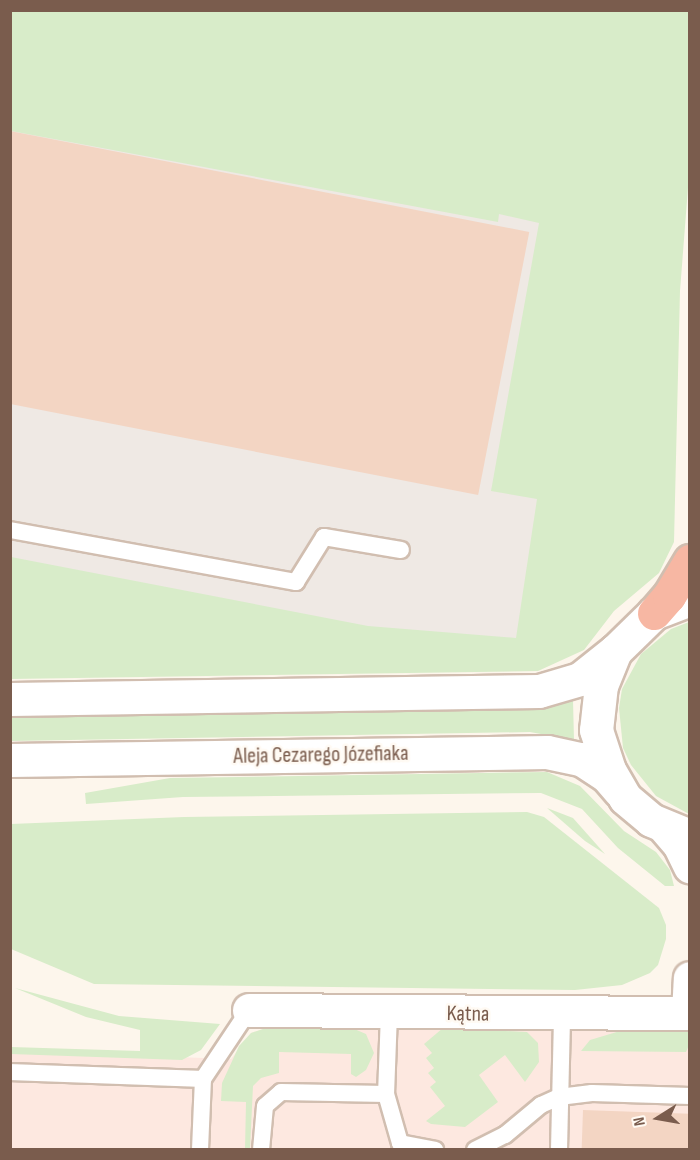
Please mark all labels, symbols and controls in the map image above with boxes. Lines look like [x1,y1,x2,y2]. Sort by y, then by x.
street label: Aleja Cezarego Józefiaka [233,740,409,770]
street label: Kątna [446,1000,490,1028]
north arrow [628,1088,688,1148]
text: N [630,1116,650,1128]

